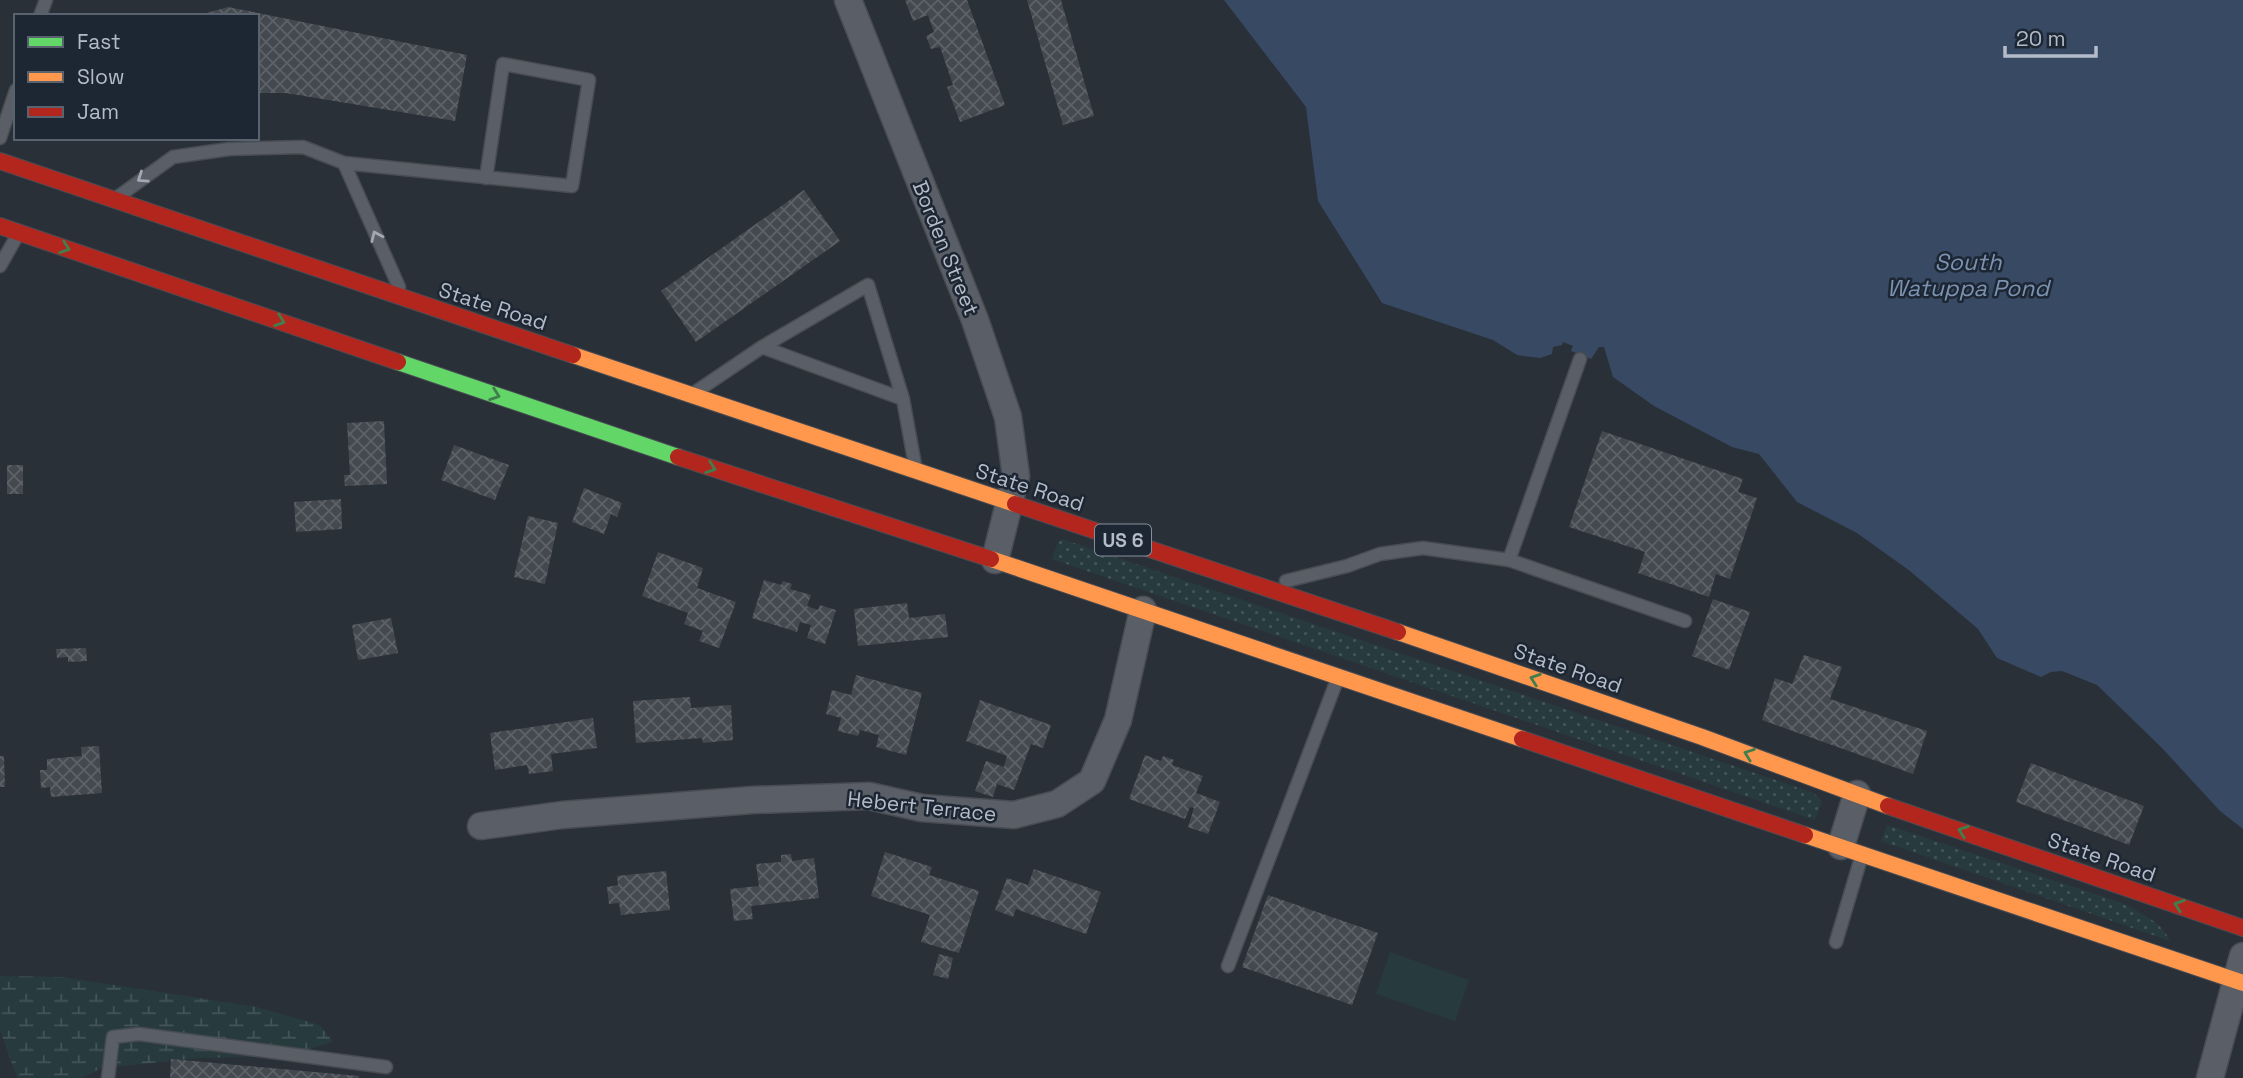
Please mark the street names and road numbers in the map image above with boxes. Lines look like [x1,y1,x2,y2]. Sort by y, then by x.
street label: Borden Street [907,177,985,319]
street label: State Road [435,276,551,336]
street label: State Road [972,457,1088,517]
road number: US 6 [1095,524,1151,555]
street label: State Road [1510,637,1626,699]
street label: Hebert Terrace [846,785,998,827]
street label: State Road [2044,826,2160,888]

